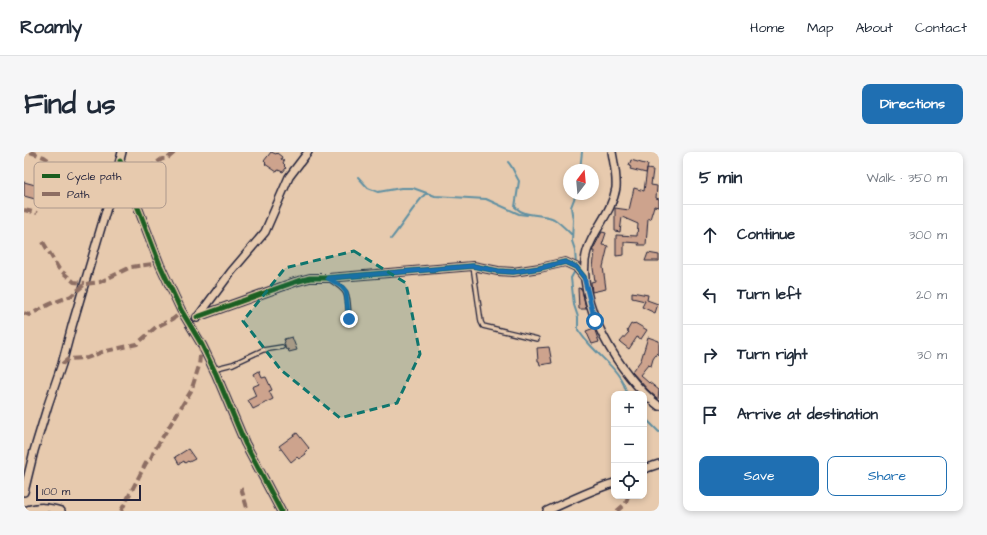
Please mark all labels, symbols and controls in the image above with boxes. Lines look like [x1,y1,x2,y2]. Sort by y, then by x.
text: Roamly [20,14,82,41]
text: Home [750,18,785,38]
text: Map [807,18,833,38]
text: About [855,18,893,38]
text: Contact [915,18,967,38]
button: Directions [862,84,963,124]
text: Find us [24,85,115,124]
legend [34,162,166,208]
north arrow [563,164,599,200]
text: 5 min [699,166,742,190]
text: Cycle path [67,169,122,185]
text: Walk · 350 m [867,169,947,187]
text: Path [67,187,90,202]
icon: ahead [699,224,721,246]
text: Continue [737,224,795,245]
text: 300 m [909,226,947,244]
icon: left [699,284,721,306]
text: Turn left [737,284,801,305]
text: 20 m [916,286,947,304]
route end [340,310,358,328]
route start [586,312,604,330]
icon: right [699,344,721,366]
text: Turn right [737,344,808,365]
text: 30 m [917,346,947,364]
map controls [611,391,647,499]
button: + [611,391,647,427]
icon: arrive [699,404,721,426]
text: Arrive at destination [737,404,878,425]
button: − [611,427,647,463]
button: Save [699,456,819,496]
button: Share [827,456,947,496]
button: locate [611,463,647,499]
scale bar [36,483,141,502]
text: 100 m [42,484,70,499]

